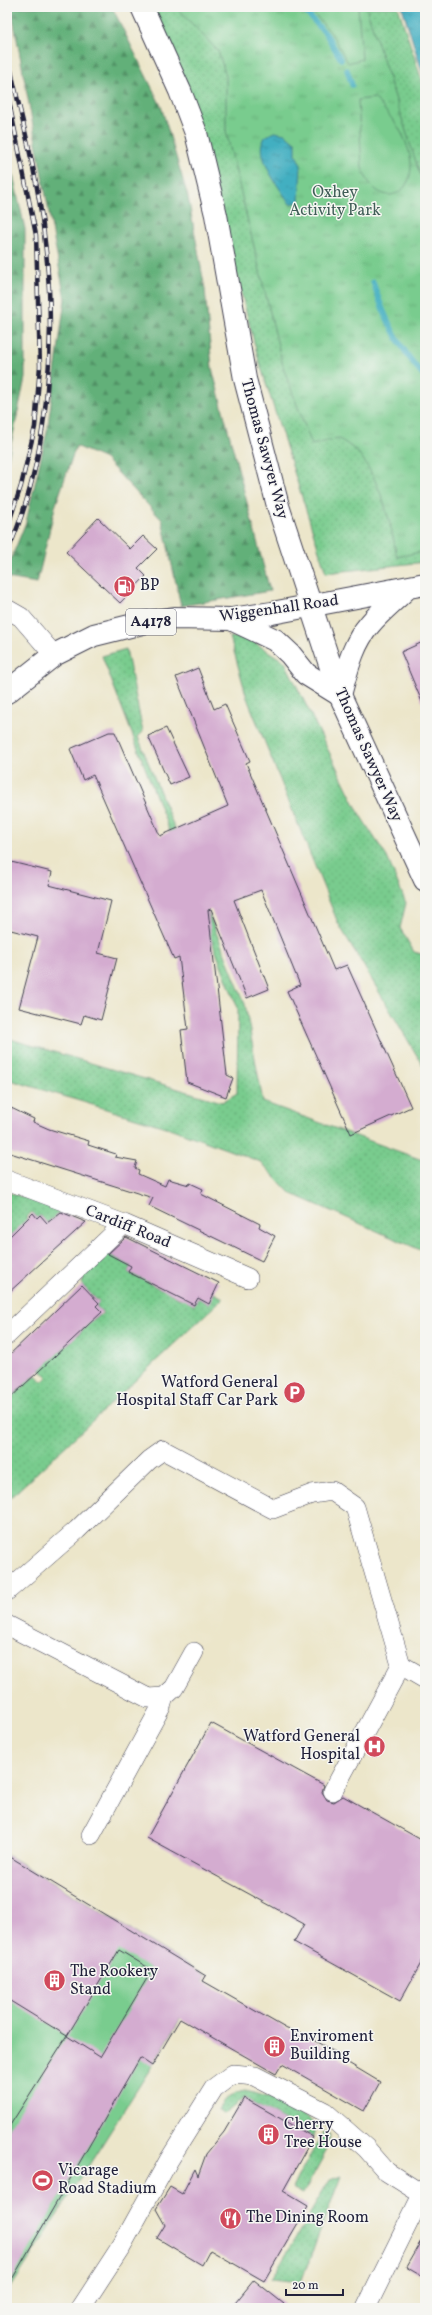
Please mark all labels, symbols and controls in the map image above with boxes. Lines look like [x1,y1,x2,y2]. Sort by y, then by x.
park label: Oxhey Activity Park [289,182,381,222]
street label: Thomas Sawyer Way [235,376,293,522]
fuel station icon: BP [111,573,137,599]
place label: BP [140,575,159,597]
street label: Wiggenhall Road [218,590,340,628]
road number: A4178 [126,609,176,635]
street label: Thomas Sawyer Way [329,685,408,826]
street label: Cardiff Road [82,1200,174,1254]
place label: Watford General Hospital Staff Car Park [116,1372,278,1412]
parking icon: Watford General Hospital Staff Car Park [281,1379,307,1405]
place label: Watford General Hospital [243,1726,360,1766]
hospital icon: Watford General Hospital [362,1733,388,1759]
place label: The Rookery Stand [70,1961,159,2001]
building icon: The Rookery Stand [41,1968,67,1994]
place label: Enviroment Building [290,2026,374,2066]
building icon: Enviroment Building [262,2033,288,2059]
place label: Cherry Tree House [284,2114,362,2154]
building icon: Cherry Tree House [256,2121,282,2147]
place label: Vicarage Road Stadium [58,2160,157,2200]
sports icon: Vicarage Road Stadium [30,2167,56,2193]
restaurant icon: The Dining Room [218,2205,244,2231]
place label: The Dining Room [246,2207,369,2229]
scale bar [286,2271,343,2297]
text: 20 m [292,2278,319,2294]

